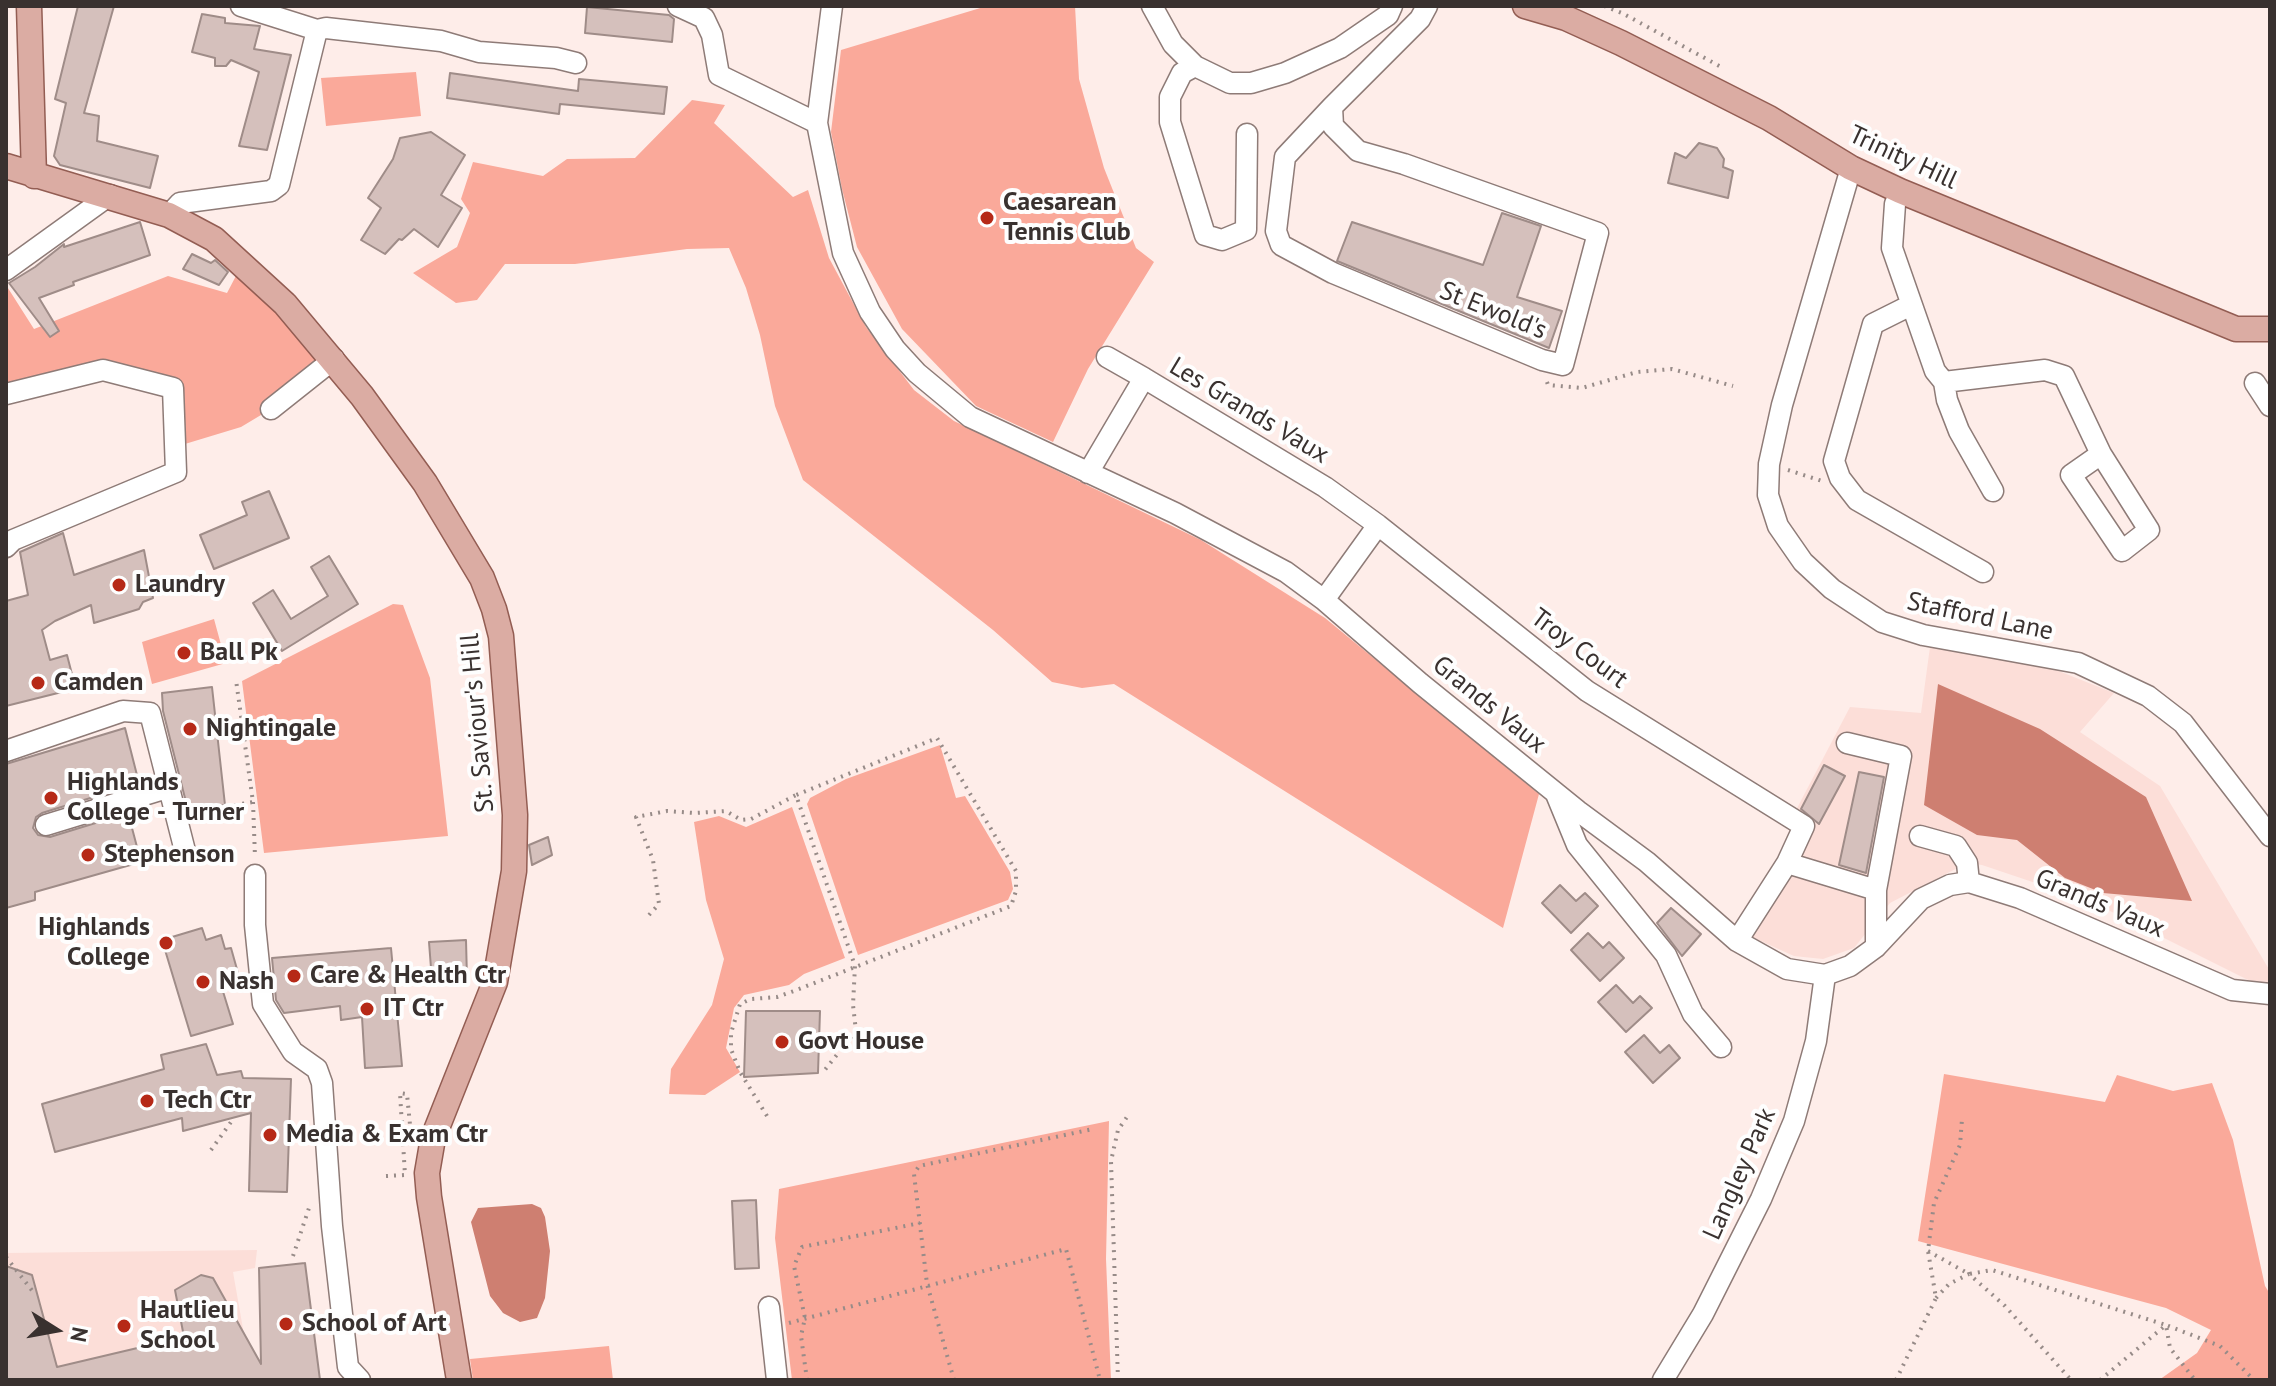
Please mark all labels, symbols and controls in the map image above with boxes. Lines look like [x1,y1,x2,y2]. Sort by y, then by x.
street label: Trinity Hill [1844,119,1962,197]
place label: Caesarean Tennis Club [1003,187,1131,248]
marker: Caesarean Tennis Club [978,209,996,227]
street label: St Ewold's [1435,275,1551,347]
street label: Les Grands Vaux [1164,351,1334,471]
place label: Laundry [135,569,225,601]
marker: Laundry [110,576,128,594]
street label: Stafford Lane [1904,586,2056,648]
street label: Troy Court [1524,602,1634,696]
street label: St. Saviour's Hill [455,632,501,814]
place label: Ball Pk [200,637,278,669]
marker: Ball Pk [175,644,193,662]
street label: Grands Vaux [1426,650,1552,760]
place label: Camden [54,667,143,699]
marker: Camden [29,674,47,692]
place label: Nightingale [206,713,336,745]
marker: Nightingale [181,720,199,738]
place label: Highlands College - Turner [67,767,244,828]
marker: Highlands College - Turner [42,789,60,807]
place label: Stephenson [104,839,235,871]
marker: Stephenson [79,846,97,864]
street label: Grands Vaux [2031,863,2169,945]
place label: Highlands College [38,912,150,974]
marker: Highlands College [157,934,175,952]
place label: Care & Health Ctr [310,960,506,992]
place label: Nash [219,966,274,998]
marker: Care & Health Ctr [285,967,303,985]
marker: Nash [194,973,212,991]
place label: IT Ctr [383,993,444,1025]
marker: IT Ctr [358,1000,376,1018]
place label: Govt House [798,1026,924,1058]
marker: Govt House [773,1033,791,1051]
place label: Tech Ctr [163,1085,251,1117]
marker: Tech Ctr [138,1092,156,1110]
street label: Langley Park [1697,1103,1783,1245]
place label: Media & Exam Ctr [286,1119,488,1151]
marker: Media & Exam Ctr [261,1126,279,1144]
north arrow [16,1290,96,1370]
place label: Hautlieu School [140,1295,235,1356]
place label: School of Art [302,1308,447,1340]
marker: School of Art [277,1315,295,1333]
marker: Hautlieu School [115,1317,133,1335]
text: N [64,1325,95,1344]

